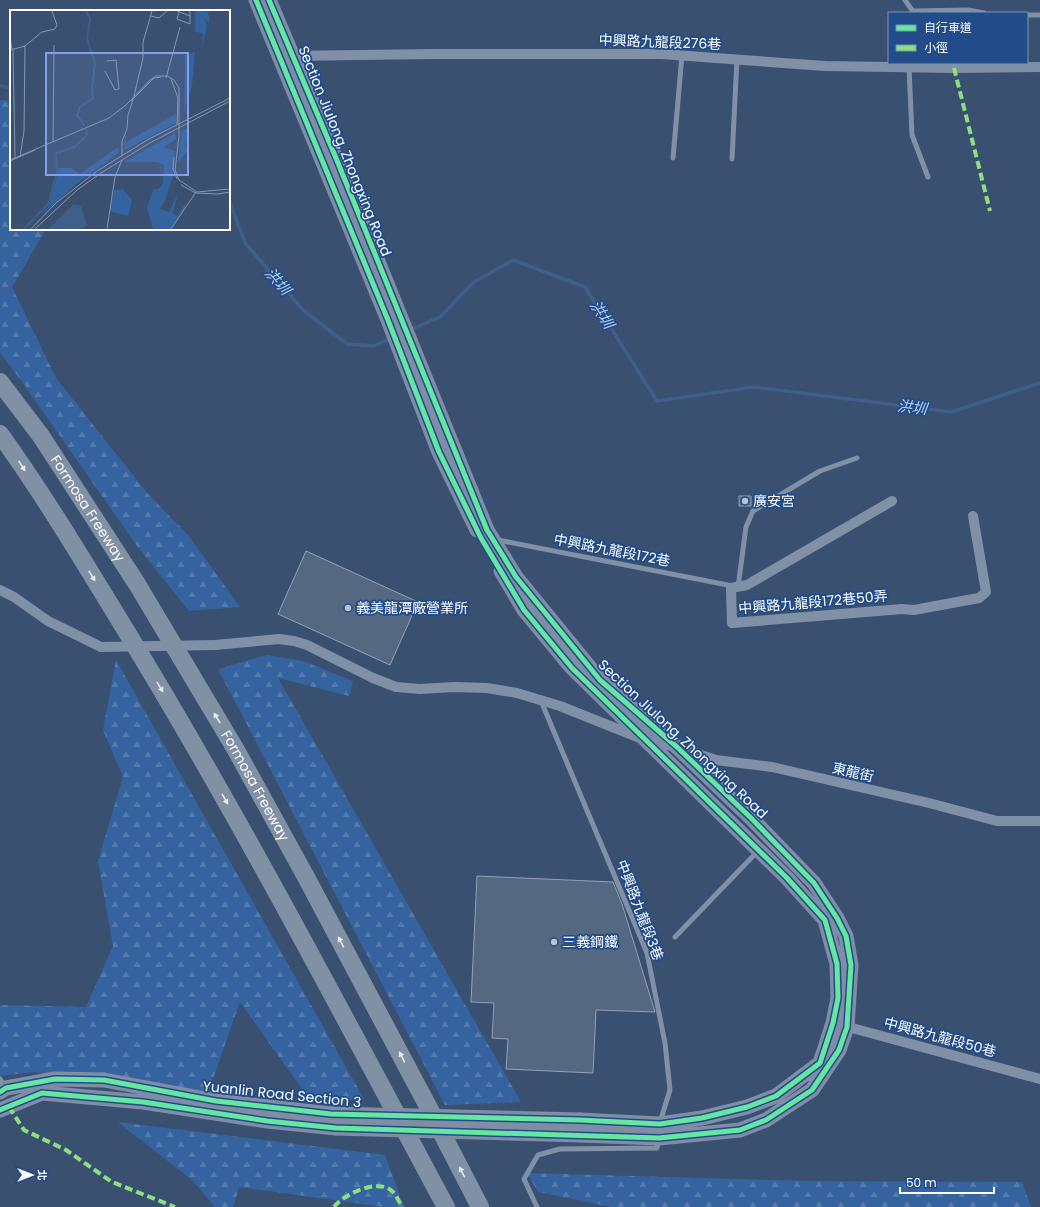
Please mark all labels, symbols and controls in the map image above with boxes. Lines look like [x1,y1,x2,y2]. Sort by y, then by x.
inset map [10,10,230,230]
legend [888,12,1028,64]
text: 自行車道 [924,19,972,36]
street label: 中興路九龍段276巷 [598,30,722,54]
text: 小徑 [924,39,948,56]
street label: Section Jiulong, Zhongxing Road [294,43,396,259]
water label: 洪圳 [260,263,297,301]
water label: 洪圳 [585,296,620,334]
water label: 洪圳 [896,395,930,419]
street label: Formosa Freeway [46,451,130,566]
one-way arrow [19,460,26,472]
place label: 廣安宮 [753,491,795,511]
marker: 廣安宮 [740,496,750,506]
street label: 中興路九龍段172巷 [552,529,672,571]
one-way arrow [88,571,96,581]
street label: 中興路九龍段172巷50弄 [738,586,888,618]
place label: 義美龍潭廠營業所 [356,598,468,618]
marker: 義美龍潭廠營業所 [343,603,353,613]
street label: Section Jiulong, Zhongxing Road [594,655,772,823]
one-way arrow [156,681,163,692]
one-way arrow [213,713,221,723]
street label: Formosa Freeway [216,727,294,845]
street label: 東龍街 [830,758,876,786]
one-way arrow [222,793,228,805]
street label: 中興路九龍段3巷 [612,857,668,963]
place label: 三義鋼鐵 [562,932,618,952]
one-way arrow [337,936,344,948]
marker: 三義鋼鐵 [549,937,559,947]
street label: 中興路九龍段50巷 [882,1012,998,1062]
one-way arrow [399,1051,405,1063]
street label: Yuanlin Road Section 3 [202,1076,362,1112]
north arrow [12,1155,52,1195]
one-way arrow [459,1166,465,1178]
scale bar [900,1169,994,1195]
text: 北 [34,1170,50,1181]
text: 50 m [906,1174,937,1191]

